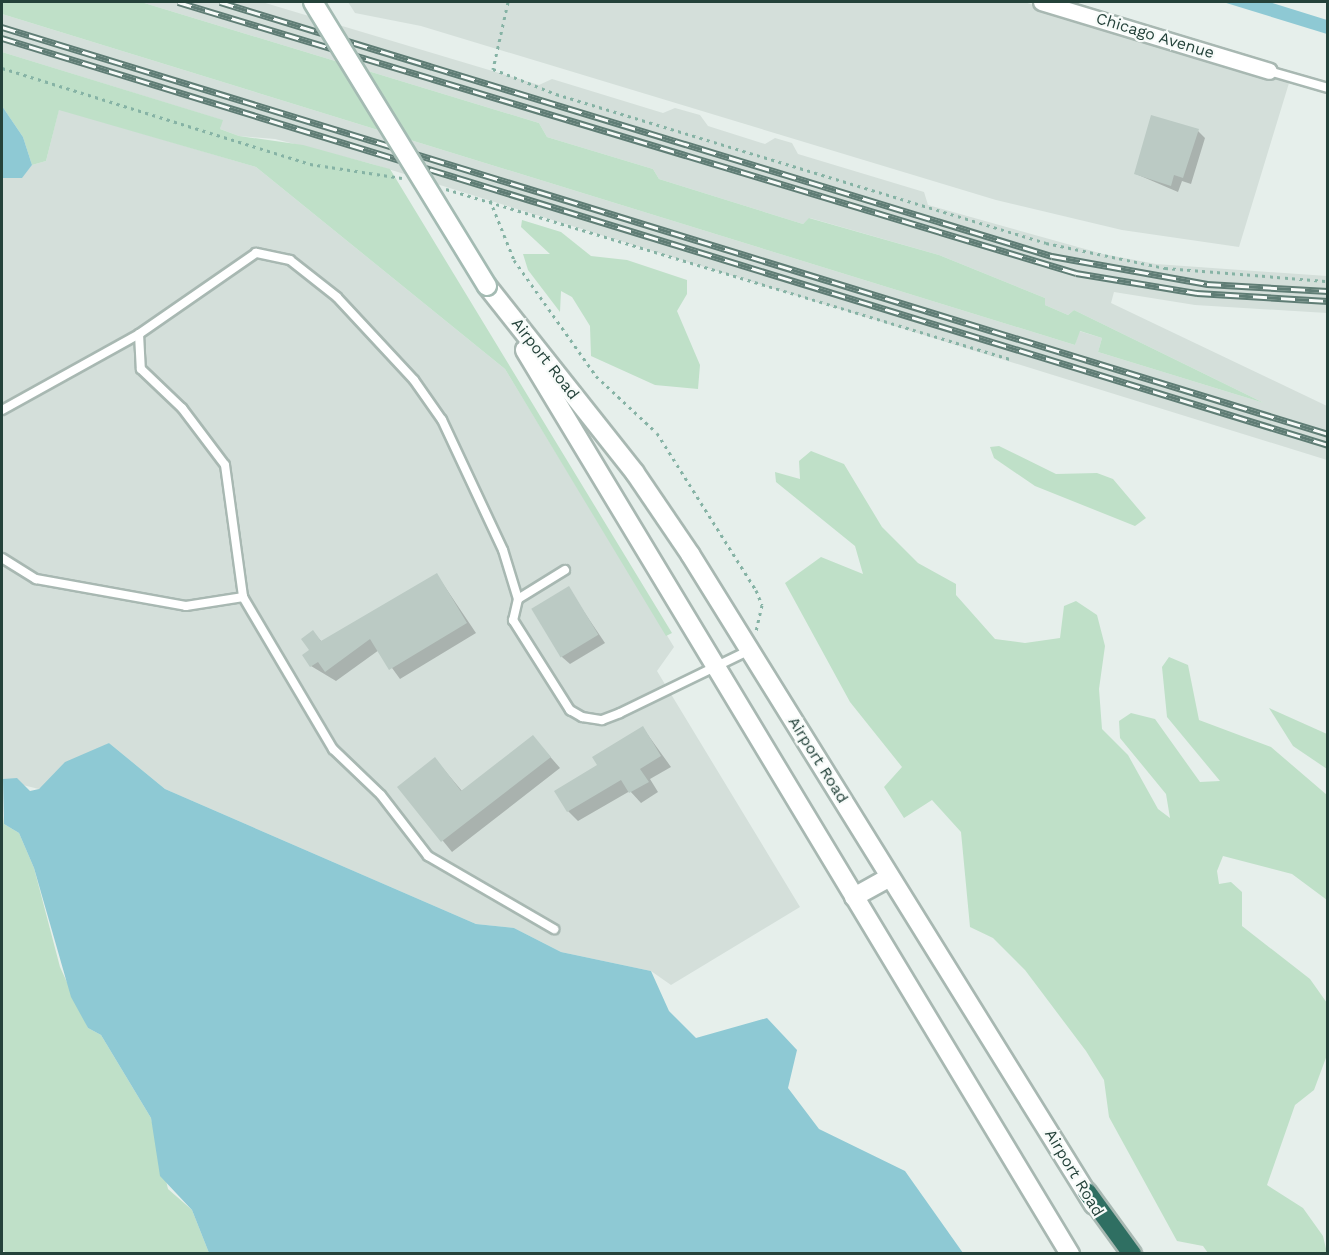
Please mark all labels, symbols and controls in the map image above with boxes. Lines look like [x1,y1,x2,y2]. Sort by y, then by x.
street label: Chicago Avenue [1093,9,1217,63]
street label: Airport Road [507,314,583,404]
street label: Airport Road [784,713,852,807]
street label: Airport Road [1040,1126,1108,1220]

